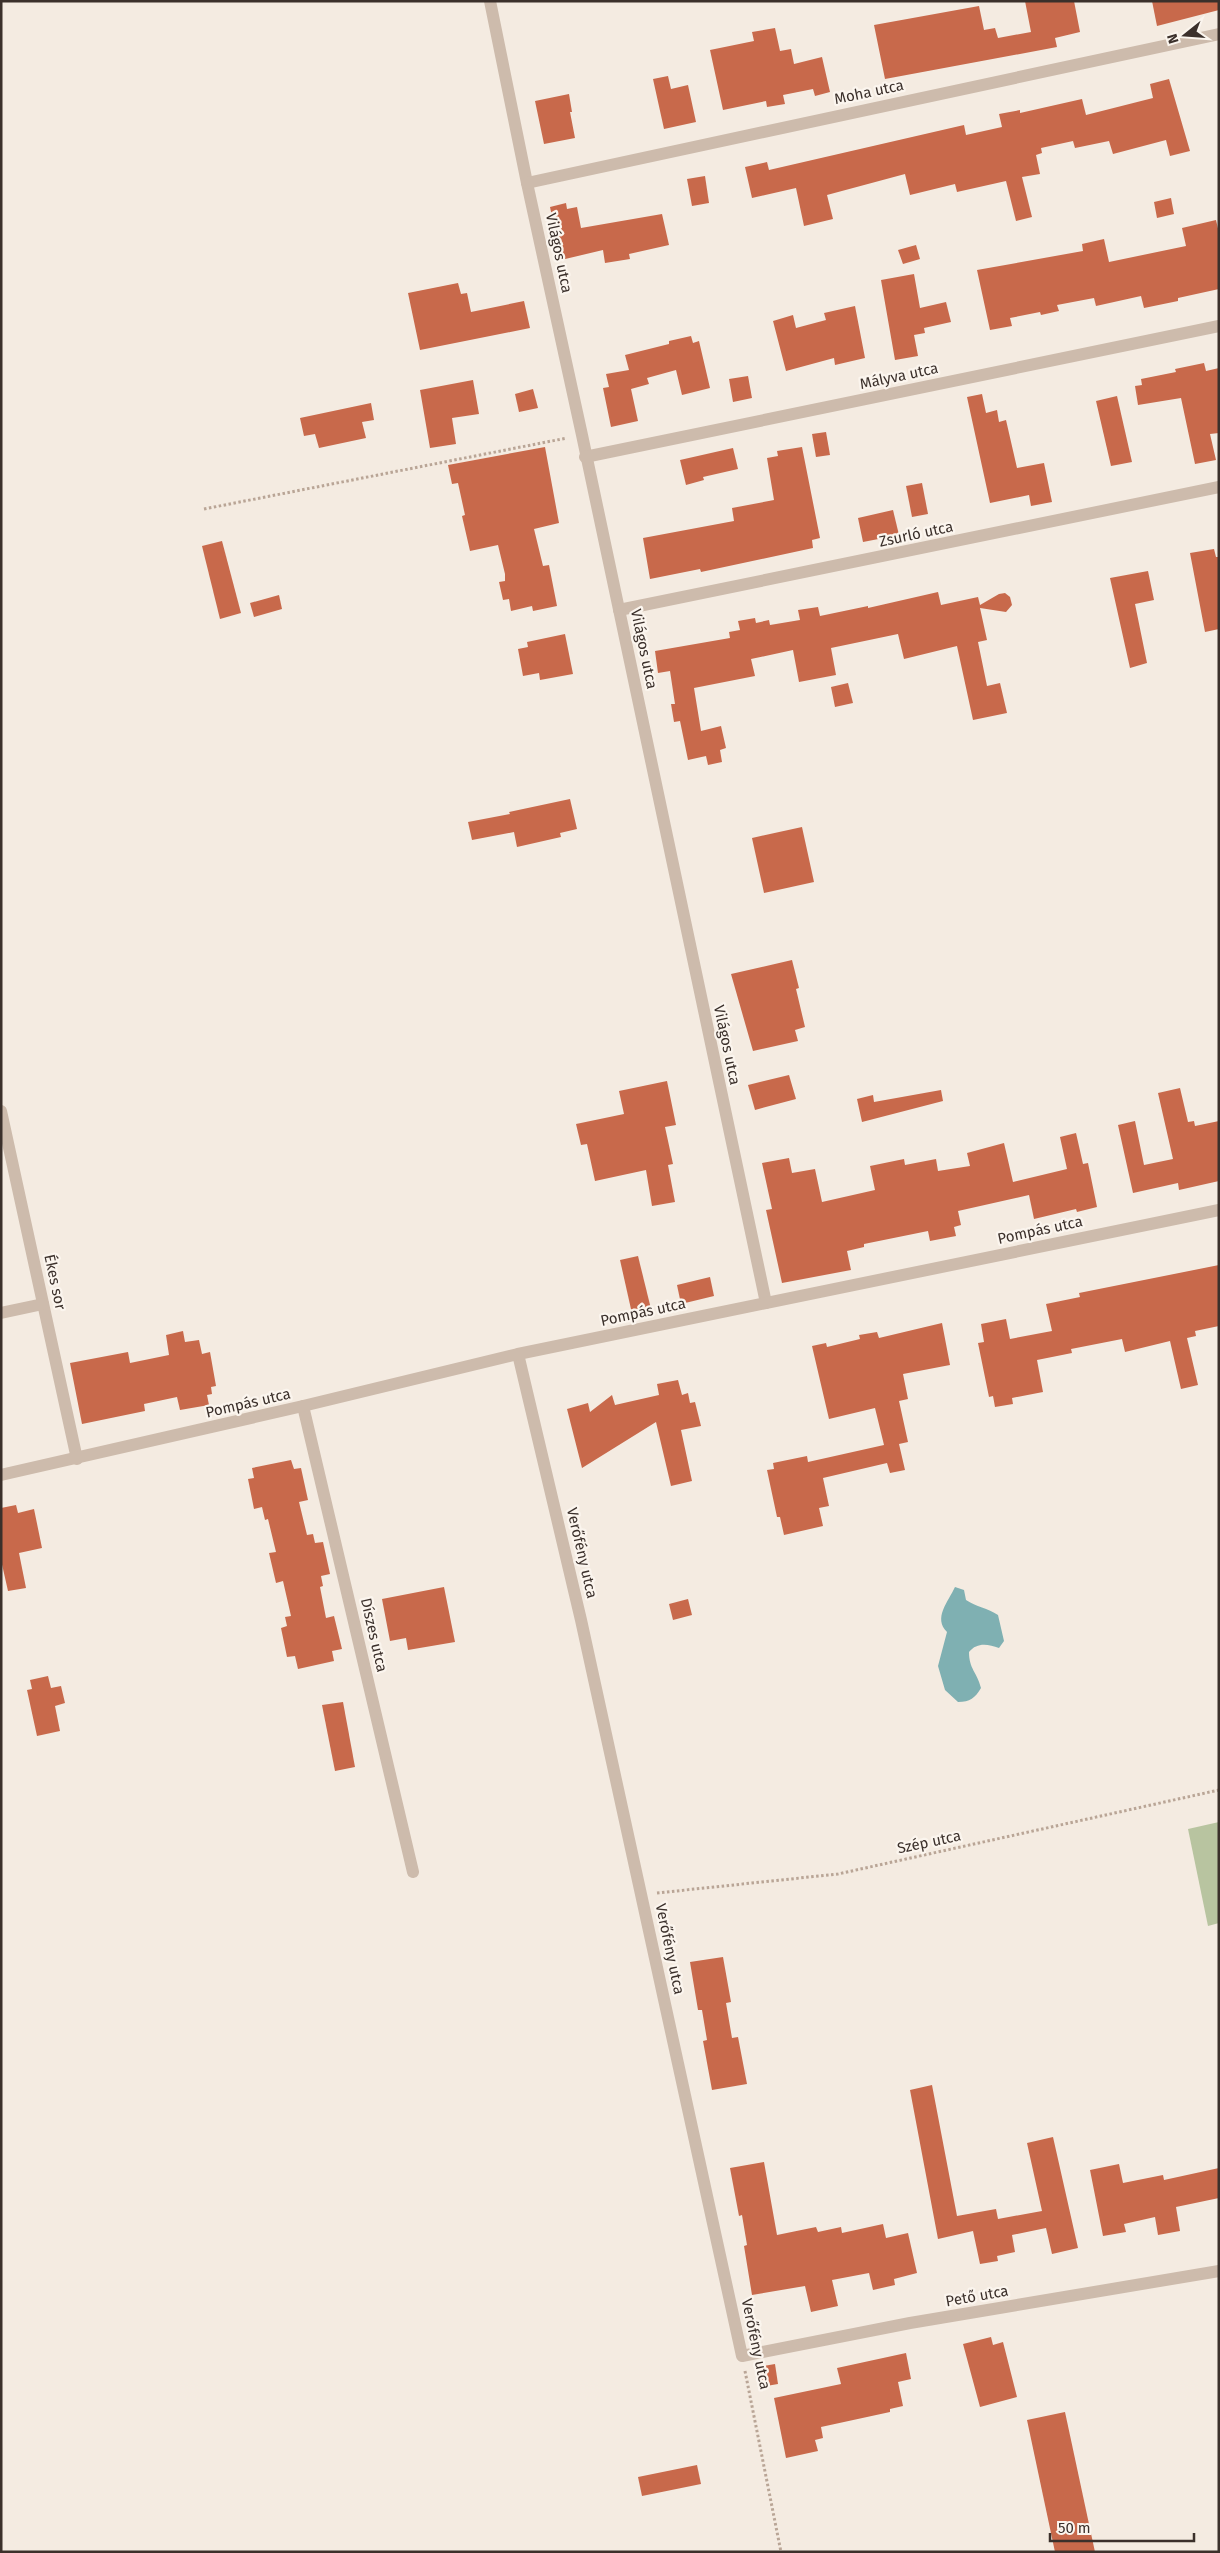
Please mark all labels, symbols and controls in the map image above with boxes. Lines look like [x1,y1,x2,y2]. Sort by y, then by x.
north arrow [1160,10,1210,60]
text: N [1164,32,1183,46]
street label: Moha utca [833,76,905,108]
street label: Világos utca [542,211,576,295]
street label: Mályva utca [858,359,940,393]
street label: Zsurló utca [877,517,955,551]
street label: Világos utca [627,607,661,691]
street label: Világos utca [710,1003,744,1087]
street label: Pompás utca [996,1212,1084,1248]
street label: Ékes sor [40,1253,70,1312]
street label: Pompás utca [599,1294,687,1330]
street label: Pompás utca [204,1384,292,1422]
street label: Verőfény utca [563,1506,601,1600]
street label: Díszes utca [357,1596,391,1674]
street label: Szép utca [896,1826,962,1858]
street label: Verőfény utca [652,1902,688,1996]
street label: Pető utca [944,2282,1010,2310]
street label: Verőfény utca [738,2297,774,2391]
scale bar [1050,2510,1194,2542]
text: 50 m [1058,2519,1091,2537]

